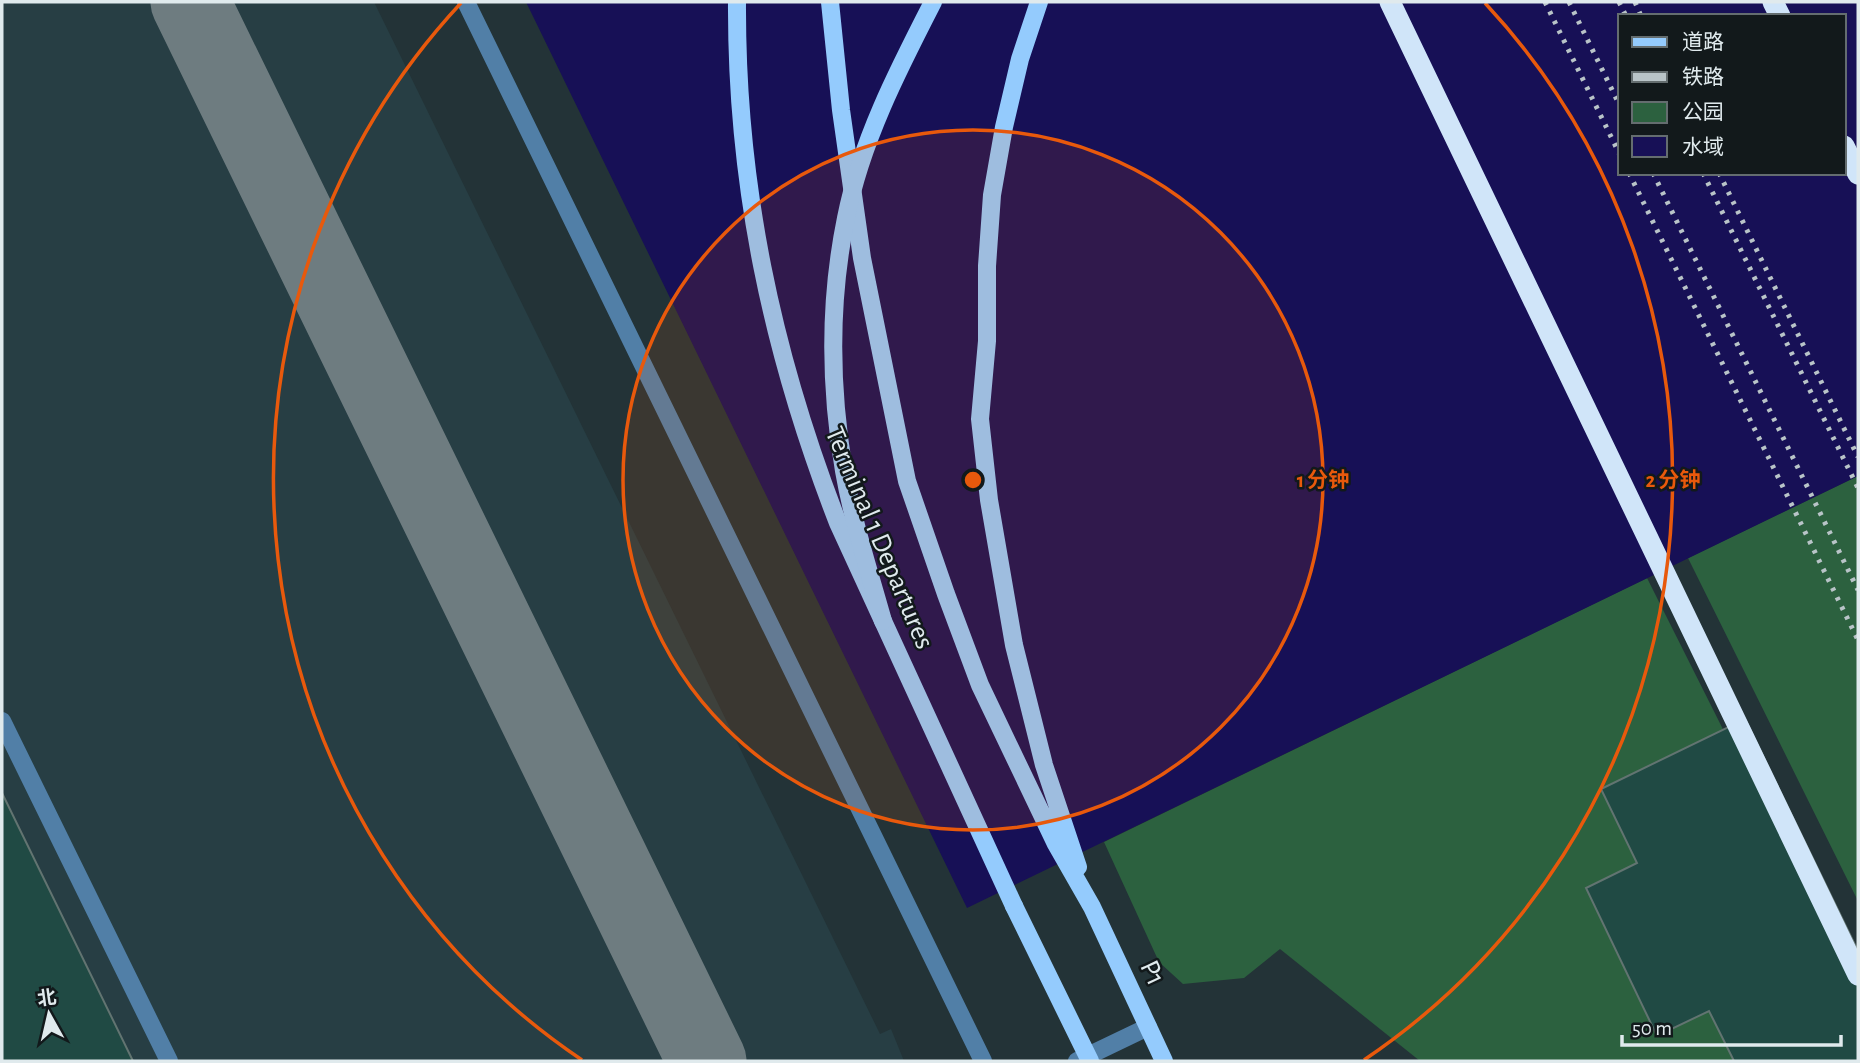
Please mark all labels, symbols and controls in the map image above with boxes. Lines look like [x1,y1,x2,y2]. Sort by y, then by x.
legend [1618,14,1846,175]
text: 道路 [1682,31,1724,53]
text: 铁路 [1682,66,1724,88]
text: 公园 [1682,101,1724,123]
text: 水域 [1682,136,1724,158]
street label: Terminal 1 Departures [820,423,938,653]
centre of rings [961,468,985,492]
text: 1 分钟 [1297,469,1349,491]
text: 2 分钟 [1645,469,1701,491]
street label: P1 [1134,956,1170,990]
north arrow [14,979,84,1049]
text: 北 [36,987,58,1009]
scale bar [1622,1004,1841,1048]
text: 50 m [1632,1018,1672,1039]

